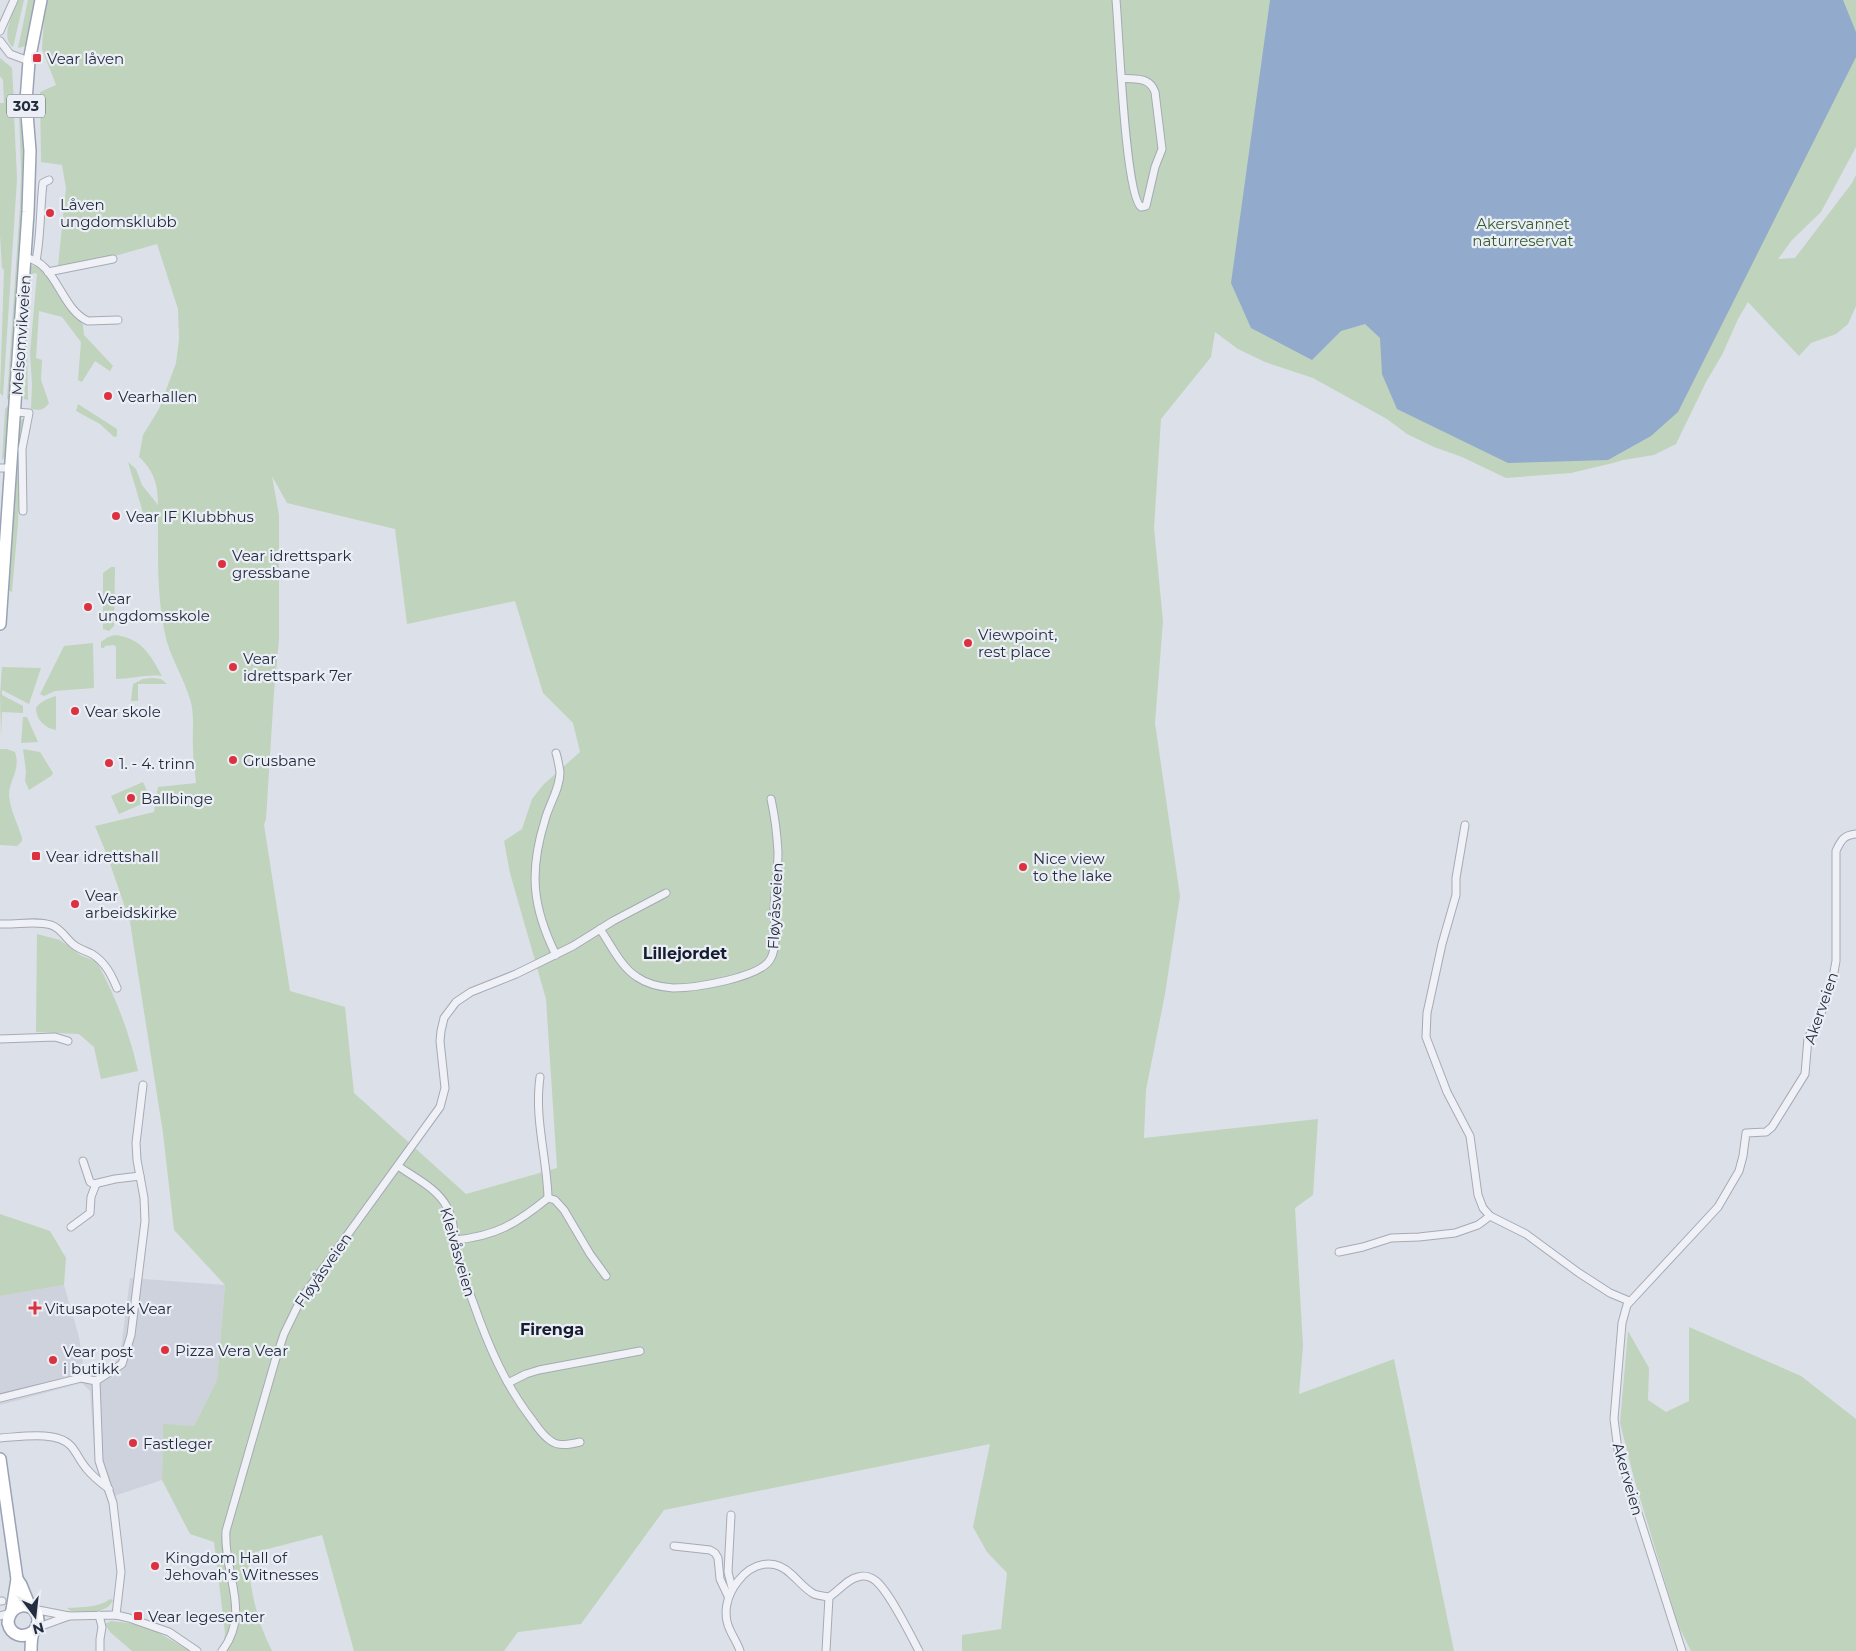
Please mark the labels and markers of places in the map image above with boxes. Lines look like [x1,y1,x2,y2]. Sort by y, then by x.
place label: Vear låven [47,49,124,68]
marker: Vear låven [31,52,43,64]
place label: Låven ungdomsklubb [60,195,177,231]
marker: Låven ungdomsklubb [44,207,56,219]
place label: Vearhallen [118,387,198,406]
marker: Vearhallen [102,390,114,402]
place label: Vear IF Klubbhus [126,507,254,526]
marker: Vear IF Klubbhus [110,510,122,522]
place label: Vear idrettspark gressbane [232,546,352,582]
marker: Vear idrettspark gressbane [216,558,228,570]
place label: Vear ungdomsskole [98,589,210,625]
marker: Vear ungdomsskole [82,601,94,613]
place label: Viewpoint, rest place [978,625,1058,661]
marker: Viewpoint, rest place [962,637,974,649]
place label: Vear idrettspark 7er [243,649,352,685]
marker: Vear idrettspark 7er [227,661,239,673]
place label: Vear skole [85,702,161,721]
marker: Vear skole [69,705,81,717]
place label: Grusbane [243,751,316,770]
place label: 1. - 4. trinn [119,754,195,773]
marker: Grusbane [227,754,239,766]
marker: 1. - 4. trinn [103,757,115,769]
place label: Ballbinge [141,789,213,808]
marker: Ballbinge [125,792,137,804]
place label: Vear idrettshall [46,847,159,866]
place label: Nice view to the lake [1033,849,1112,885]
marker: Vear idrettshall [30,850,42,862]
marker: Nice view to the lake [1017,861,1029,873]
place label: Vear arbeidskirke [85,886,177,922]
marker: Vear arbeidskirke [69,898,81,910]
place label: Vitusapotek Vear [45,1299,172,1318]
marker: Vitusapotek Vear [29,1302,41,1314]
place label: Pizza Vera Vear [175,1341,288,1360]
place label: Vear post i butikk [63,1342,133,1378]
marker: Pizza Vera Vear [159,1344,171,1356]
marker: Vear post i butikk [47,1354,59,1366]
place label: Fastleger [143,1434,213,1453]
marker: Fastleger [127,1437,139,1449]
place label: Kingdom Hall of Jehovah's Witnesses [164,1548,319,1584]
marker: Kingdom Hall of Jehovah's Witnesses [149,1560,161,1572]
place label: Vear legesenter [148,1607,265,1626]
marker: Vear legesenter [132,1610,144,1622]

